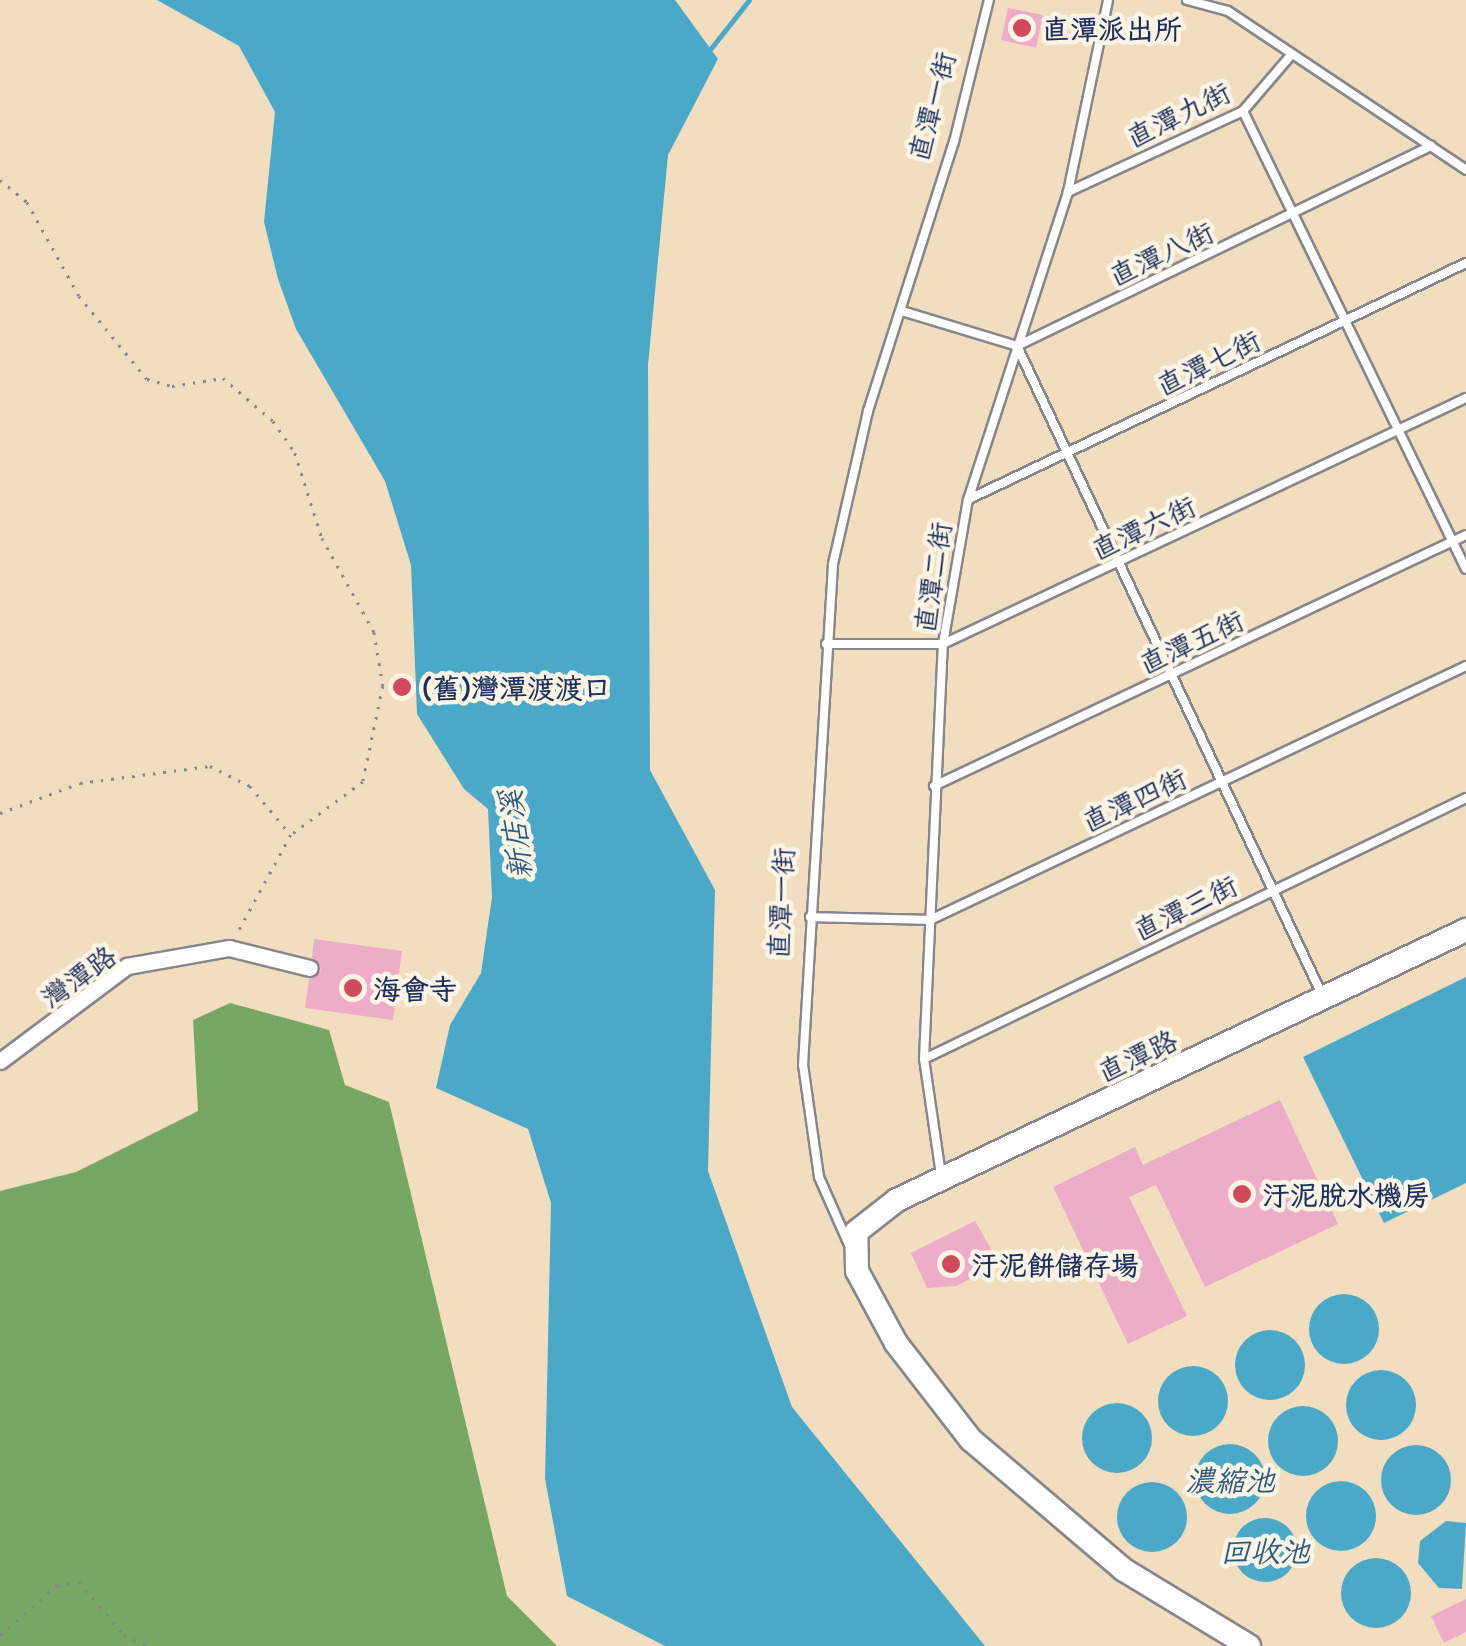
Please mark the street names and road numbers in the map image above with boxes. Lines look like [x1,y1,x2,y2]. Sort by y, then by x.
street label: 直潭一街 [900,48,962,164]
street label: 直潭九街 [1120,74,1236,154]
street label: 直潭八街 [1103,214,1219,292]
street label: 直潭七街 [1150,322,1266,402]
street label: 直潭六街 [1085,488,1201,566]
street label: 直潭二街 [907,519,957,635]
street label: 直潭五街 [1133,602,1249,680]
street label: 直潭四街 [1076,760,1192,838]
street label: 直潭一街 [760,846,800,960]
street label: 直潭三街 [1127,867,1243,947]
street label: 灣潭路 [34,938,122,1014]
street label: 直潭路 [1092,1022,1182,1088]

